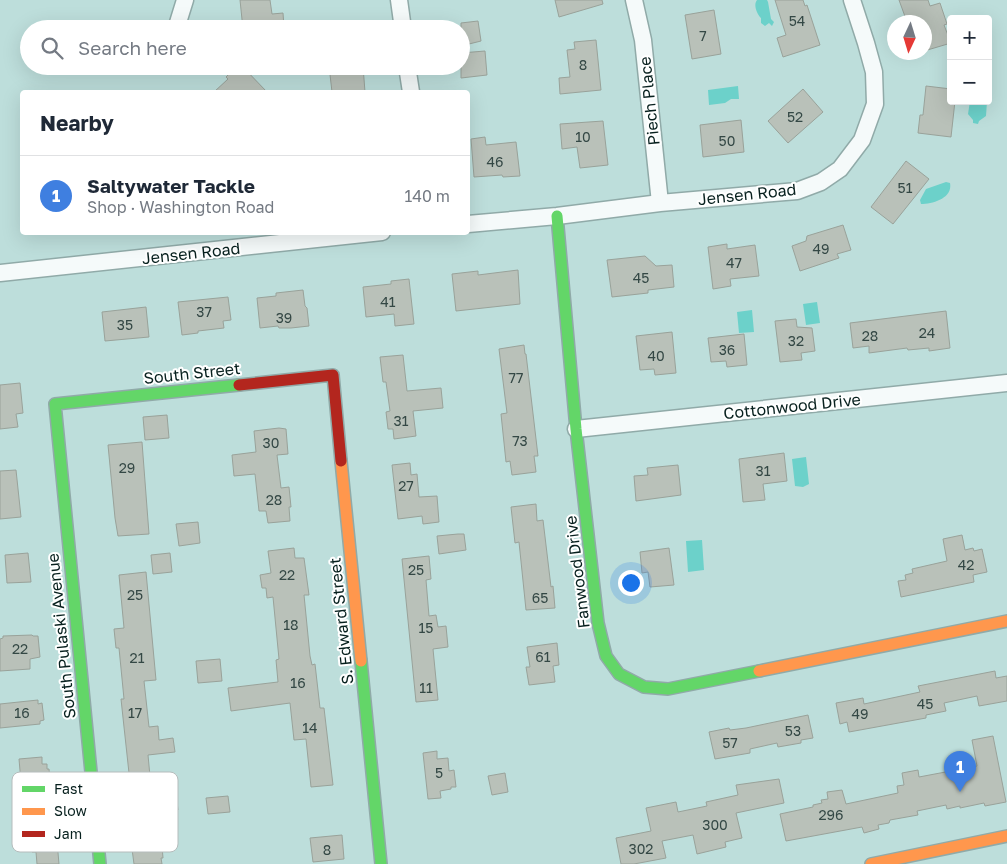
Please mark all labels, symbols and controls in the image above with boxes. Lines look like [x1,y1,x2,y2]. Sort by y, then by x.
house number: 54 [789,12,805,29]
north arrow [887,15,932,60]
map controls [947,15,992,105]
button: + [947,15,992,60]
search box [20,20,470,75]
house number: 7 [699,27,707,44]
icon: search [38,34,66,62]
text: Search here [78,36,187,59]
house number: 8 [579,56,587,73]
street label: Piech Place [634,56,664,146]
button: − [947,60,992,105]
house number: 52 [787,108,803,125]
text: Nearby [40,110,114,136]
house number: 10 [575,128,591,145]
house number: 50 [719,132,735,149]
house number: 46 [486,153,504,170]
text: Saltywater Tackle [87,174,255,197]
street label: Jensen Road [697,179,797,209]
house number: 51 [898,179,913,196]
text: 1 [52,186,60,206]
text: 140 m [404,186,450,206]
text: Shop · Washington Road [87,197,274,217]
street label: Jensen Road [141,238,241,268]
house number: 49 [812,240,830,257]
house number: 47 [726,254,742,271]
house number: 45 [633,269,649,286]
house number: 41 [380,293,396,310]
house number: 37 [196,303,212,320]
house number: 39 [276,309,292,326]
house number: 35 [117,316,133,333]
house number: 24 [919,324,935,341]
house number: 28 [862,327,878,344]
house number: 32 [788,332,804,349]
house number: 36 [719,341,735,358]
house number: 40 [647,347,665,364]
street label: South Street [143,358,241,388]
house number: 77 [509,369,523,386]
street label: Cottonwood Drive [722,389,862,423]
house number: 31 [394,412,409,429]
house number: 73 [512,432,528,449]
house number: 30 [263,434,279,451]
house number: 29 [119,459,135,476]
house number: 31 [756,462,771,479]
house number: 27 [398,477,414,494]
house number: 28 [266,491,282,508]
street label: Fanwood Drive [560,514,594,630]
street label: South Pulaski Avenue [42,552,80,720]
house number: 42 [958,556,974,573]
street label: S. Edward Street [324,557,358,685]
house number: 25 [408,561,424,578]
house number: 22 [279,566,295,583]
your location [618,570,644,596]
house number: 25 [127,586,143,603]
house number: 65 [532,589,548,606]
house number: 18 [283,616,299,633]
house number: 15 [419,619,433,636]
house number: 22 [12,640,28,657]
house number: 61 [535,648,551,665]
house number: 21 [130,649,145,666]
house number: 16 [290,674,306,691]
house number: 11 [419,679,433,696]
house number: 45 [917,695,933,712]
house number: 16 [14,704,30,721]
house number: 17 [128,704,142,721]
house number: 49 [851,705,869,722]
house number: 14 [302,719,318,736]
house number: 53 [785,722,801,739]
house number: 57 [722,734,738,751]
pin: 1 [944,751,976,792]
house number: 5 [435,764,443,781]
legend [12,772,178,852]
text: Fast [54,780,83,797]
text: Slow [54,802,87,819]
house number: 296 [818,806,844,823]
house number: 300 [702,816,728,833]
text: Jam [54,825,82,842]
house number: 302 [629,840,654,857]
house number: 8 [323,841,331,858]

